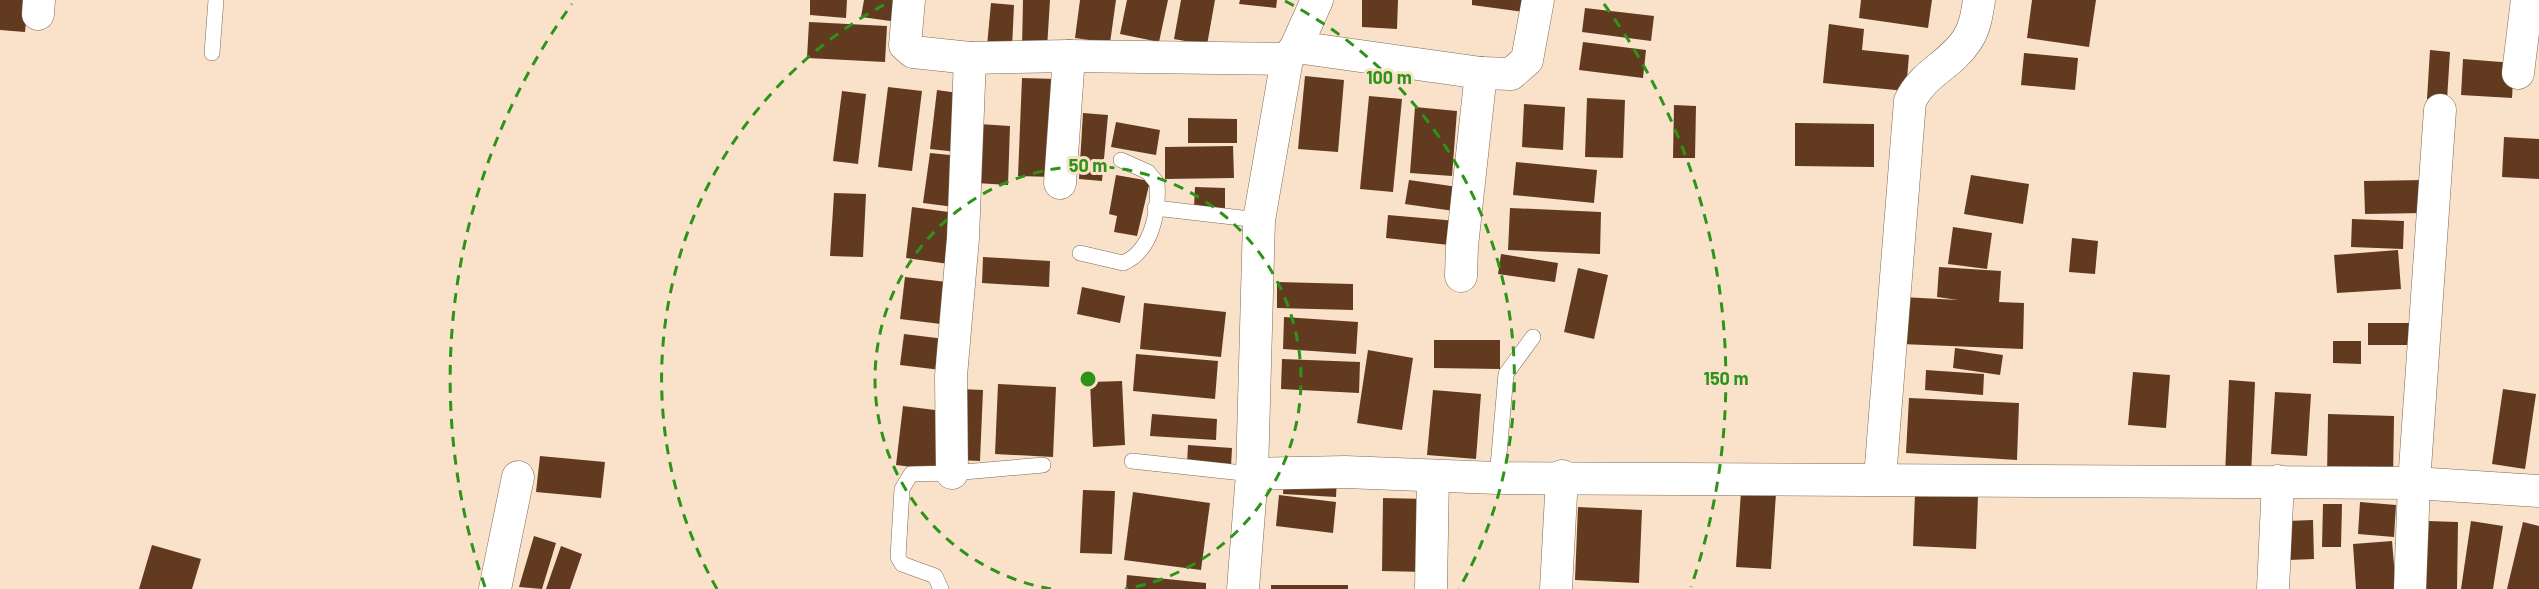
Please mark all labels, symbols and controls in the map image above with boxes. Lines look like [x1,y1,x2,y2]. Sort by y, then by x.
text: 100 m [1366,66,1412,88]
text: 50 m [1069,154,1107,176]
text: 150 m [1704,367,1748,389]
centre of rings [1078,369,1098,389]

